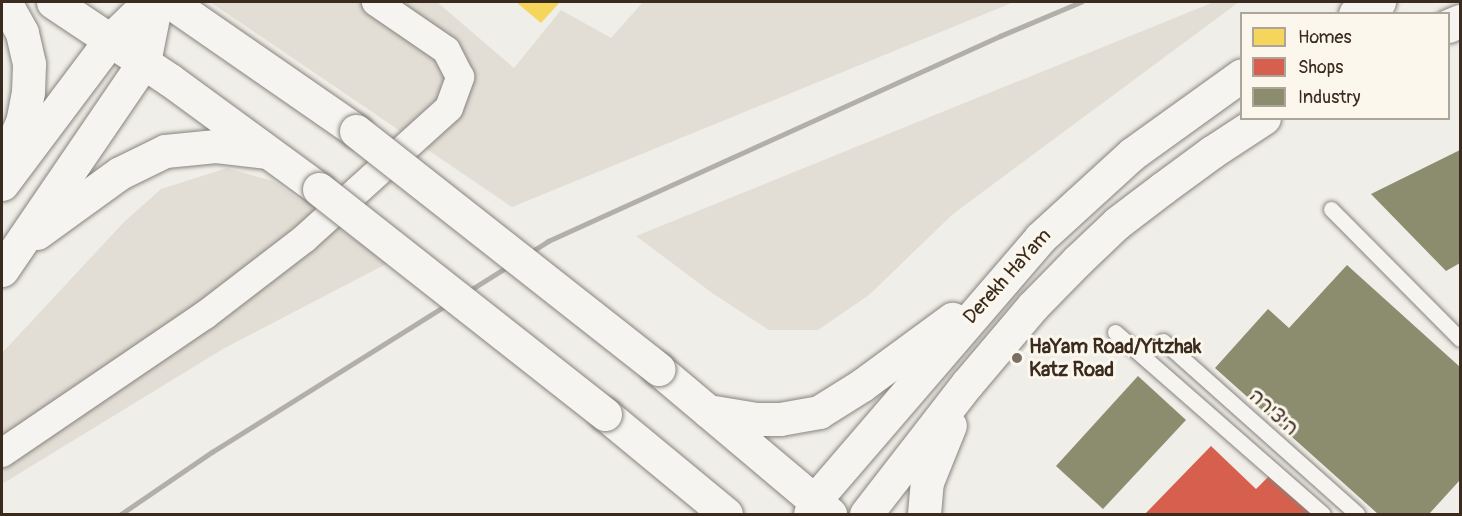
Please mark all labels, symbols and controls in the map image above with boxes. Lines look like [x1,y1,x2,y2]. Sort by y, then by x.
legend [1240,12,1450,120]
text: Homes [1298,26,1351,49]
text: Shops [1298,56,1343,79]
text: Industry [1298,86,1361,109]
street label: Derekh HaYam [958,223,1056,329]
place label: HaYam Road/Yitzhak Katz Road [1029,334,1201,381]
marker: HaYam Road/Yitzhak Katz Road [1010,351,1024,365]
street label: היצירה [1244,384,1304,440]

